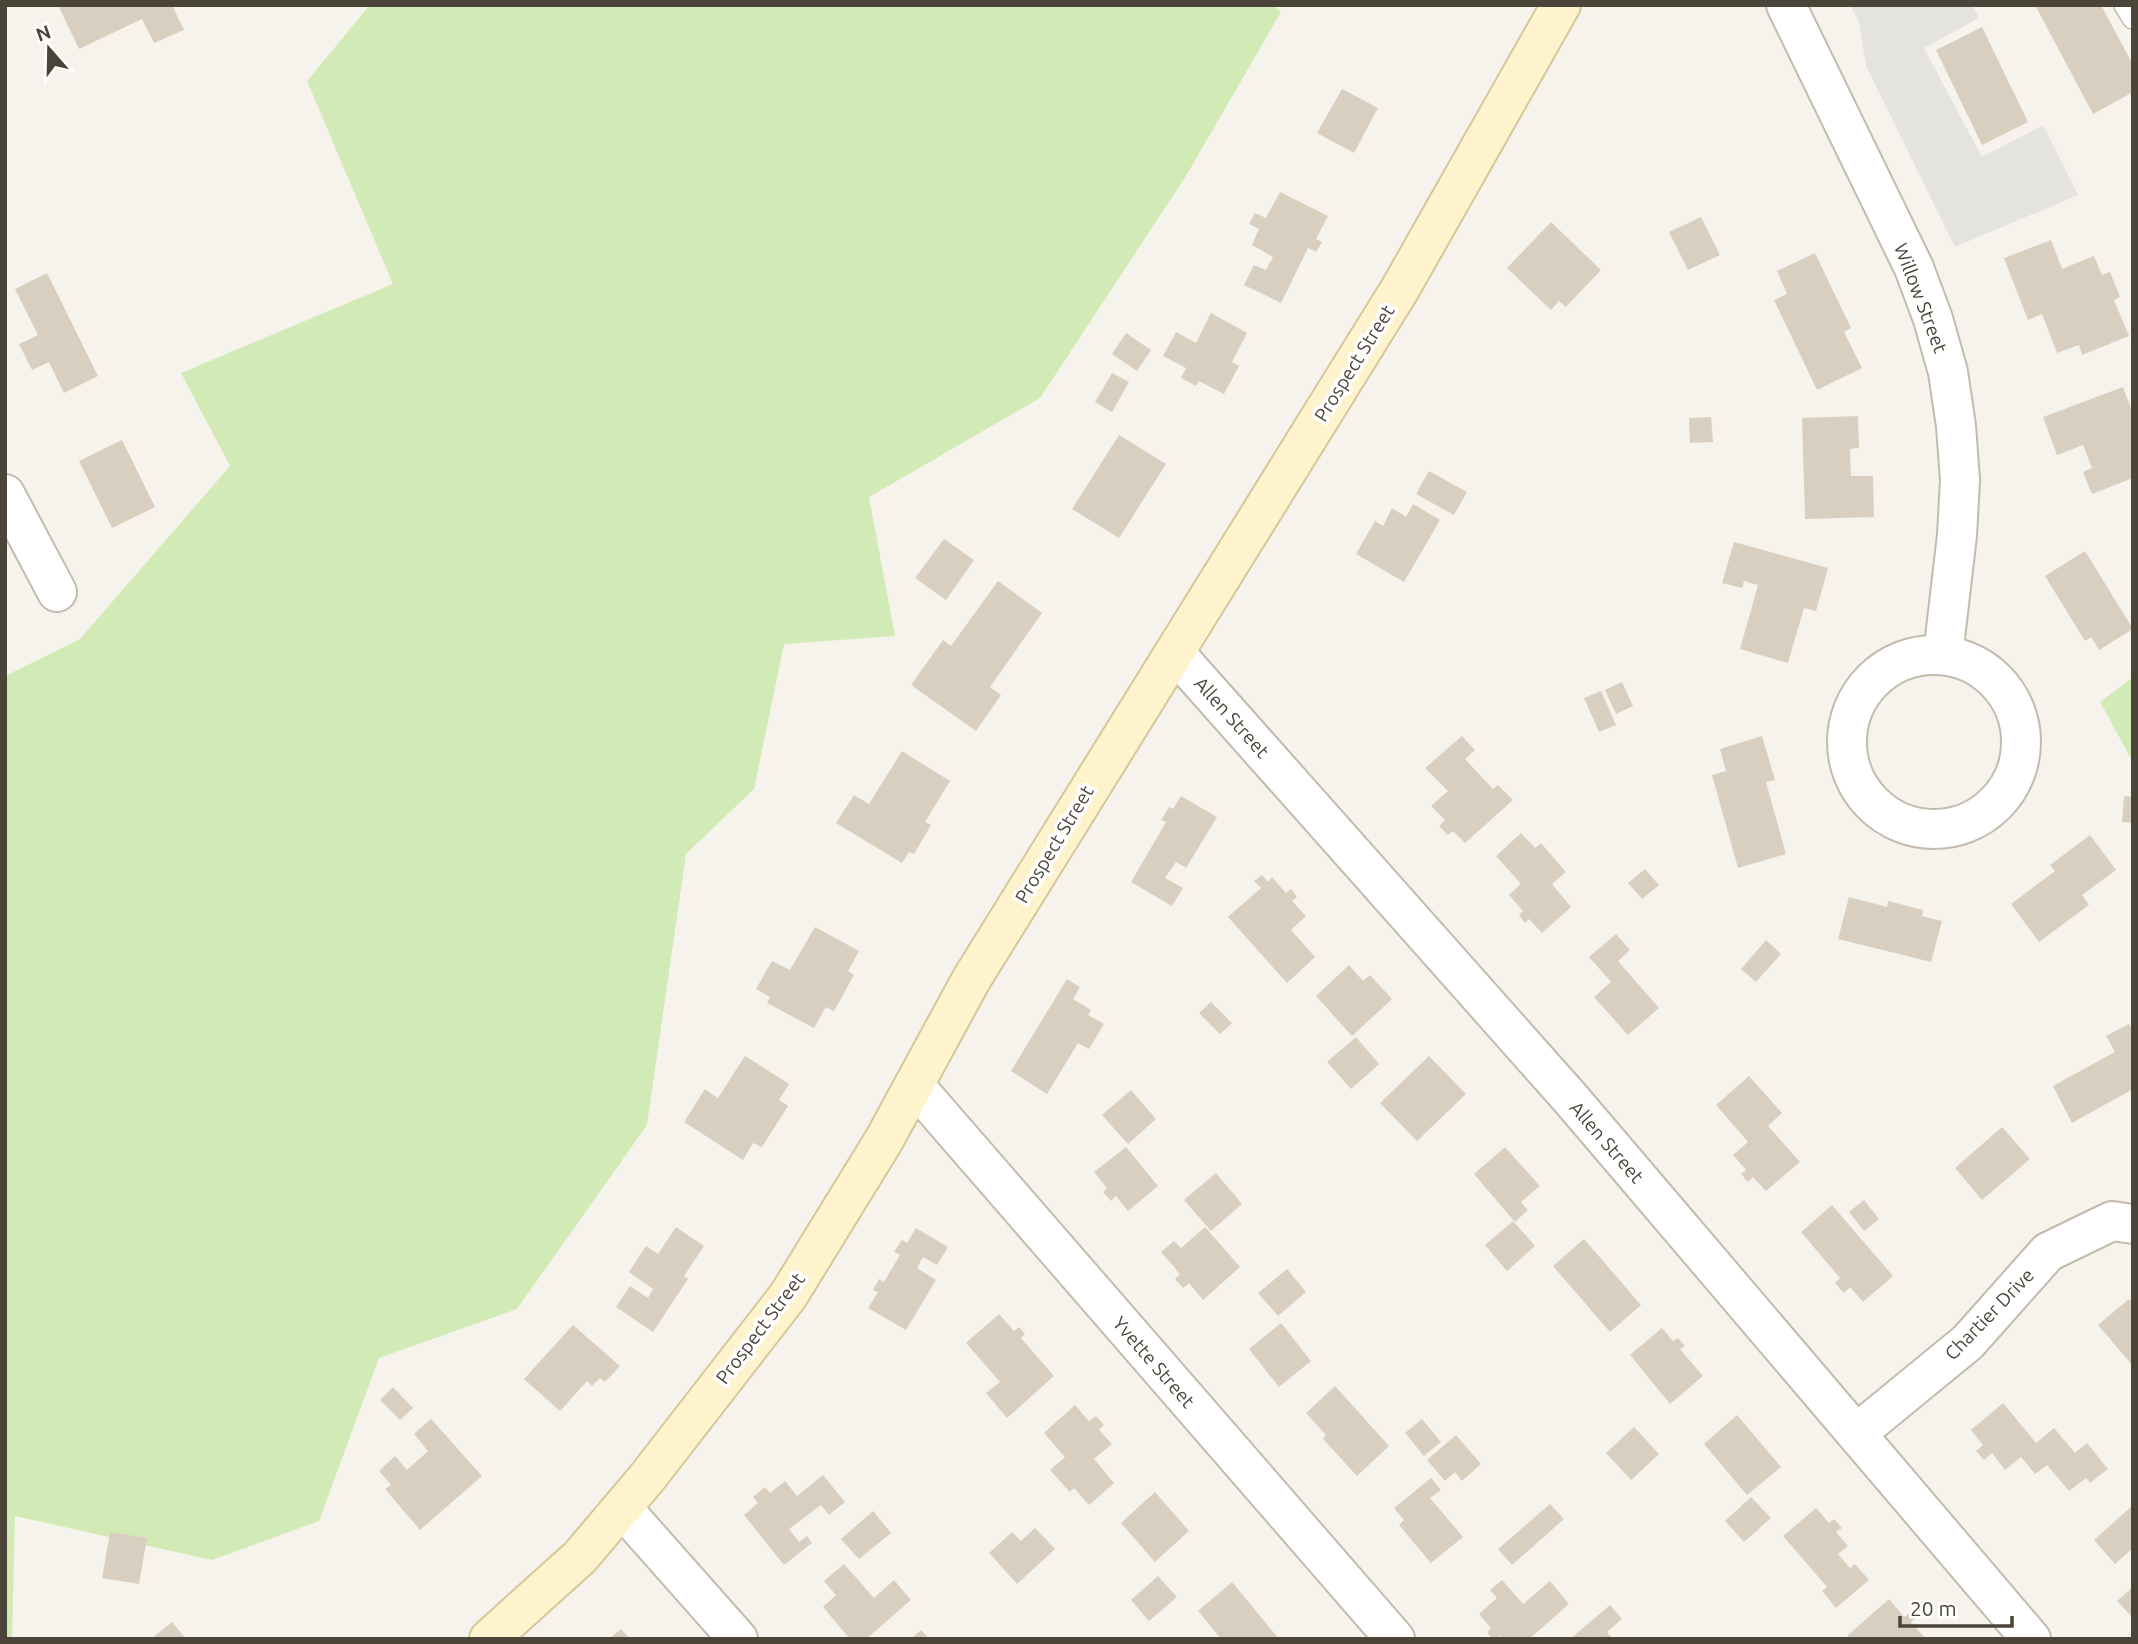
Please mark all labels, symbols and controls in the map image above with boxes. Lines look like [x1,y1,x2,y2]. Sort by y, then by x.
north arrow [14,14,84,84]
text: N [33,20,54,46]
street label: Willow Street [1890,240,1952,356]
street label: Prospect Street [1309,300,1399,425]
street label: Allen Street [1190,672,1274,762]
street label: Prospect Street [1010,781,1098,907]
street label: Allen Street [1566,1097,1649,1188]
street label: Chartier Drive [1940,1264,2038,1364]
street label: Prospect Street [711,1268,809,1388]
street label: Yvette Street [1108,1312,1200,1412]
scale bar [1900,1584,2012,1628]
text: 20 m [1910,1596,1957,1620]

